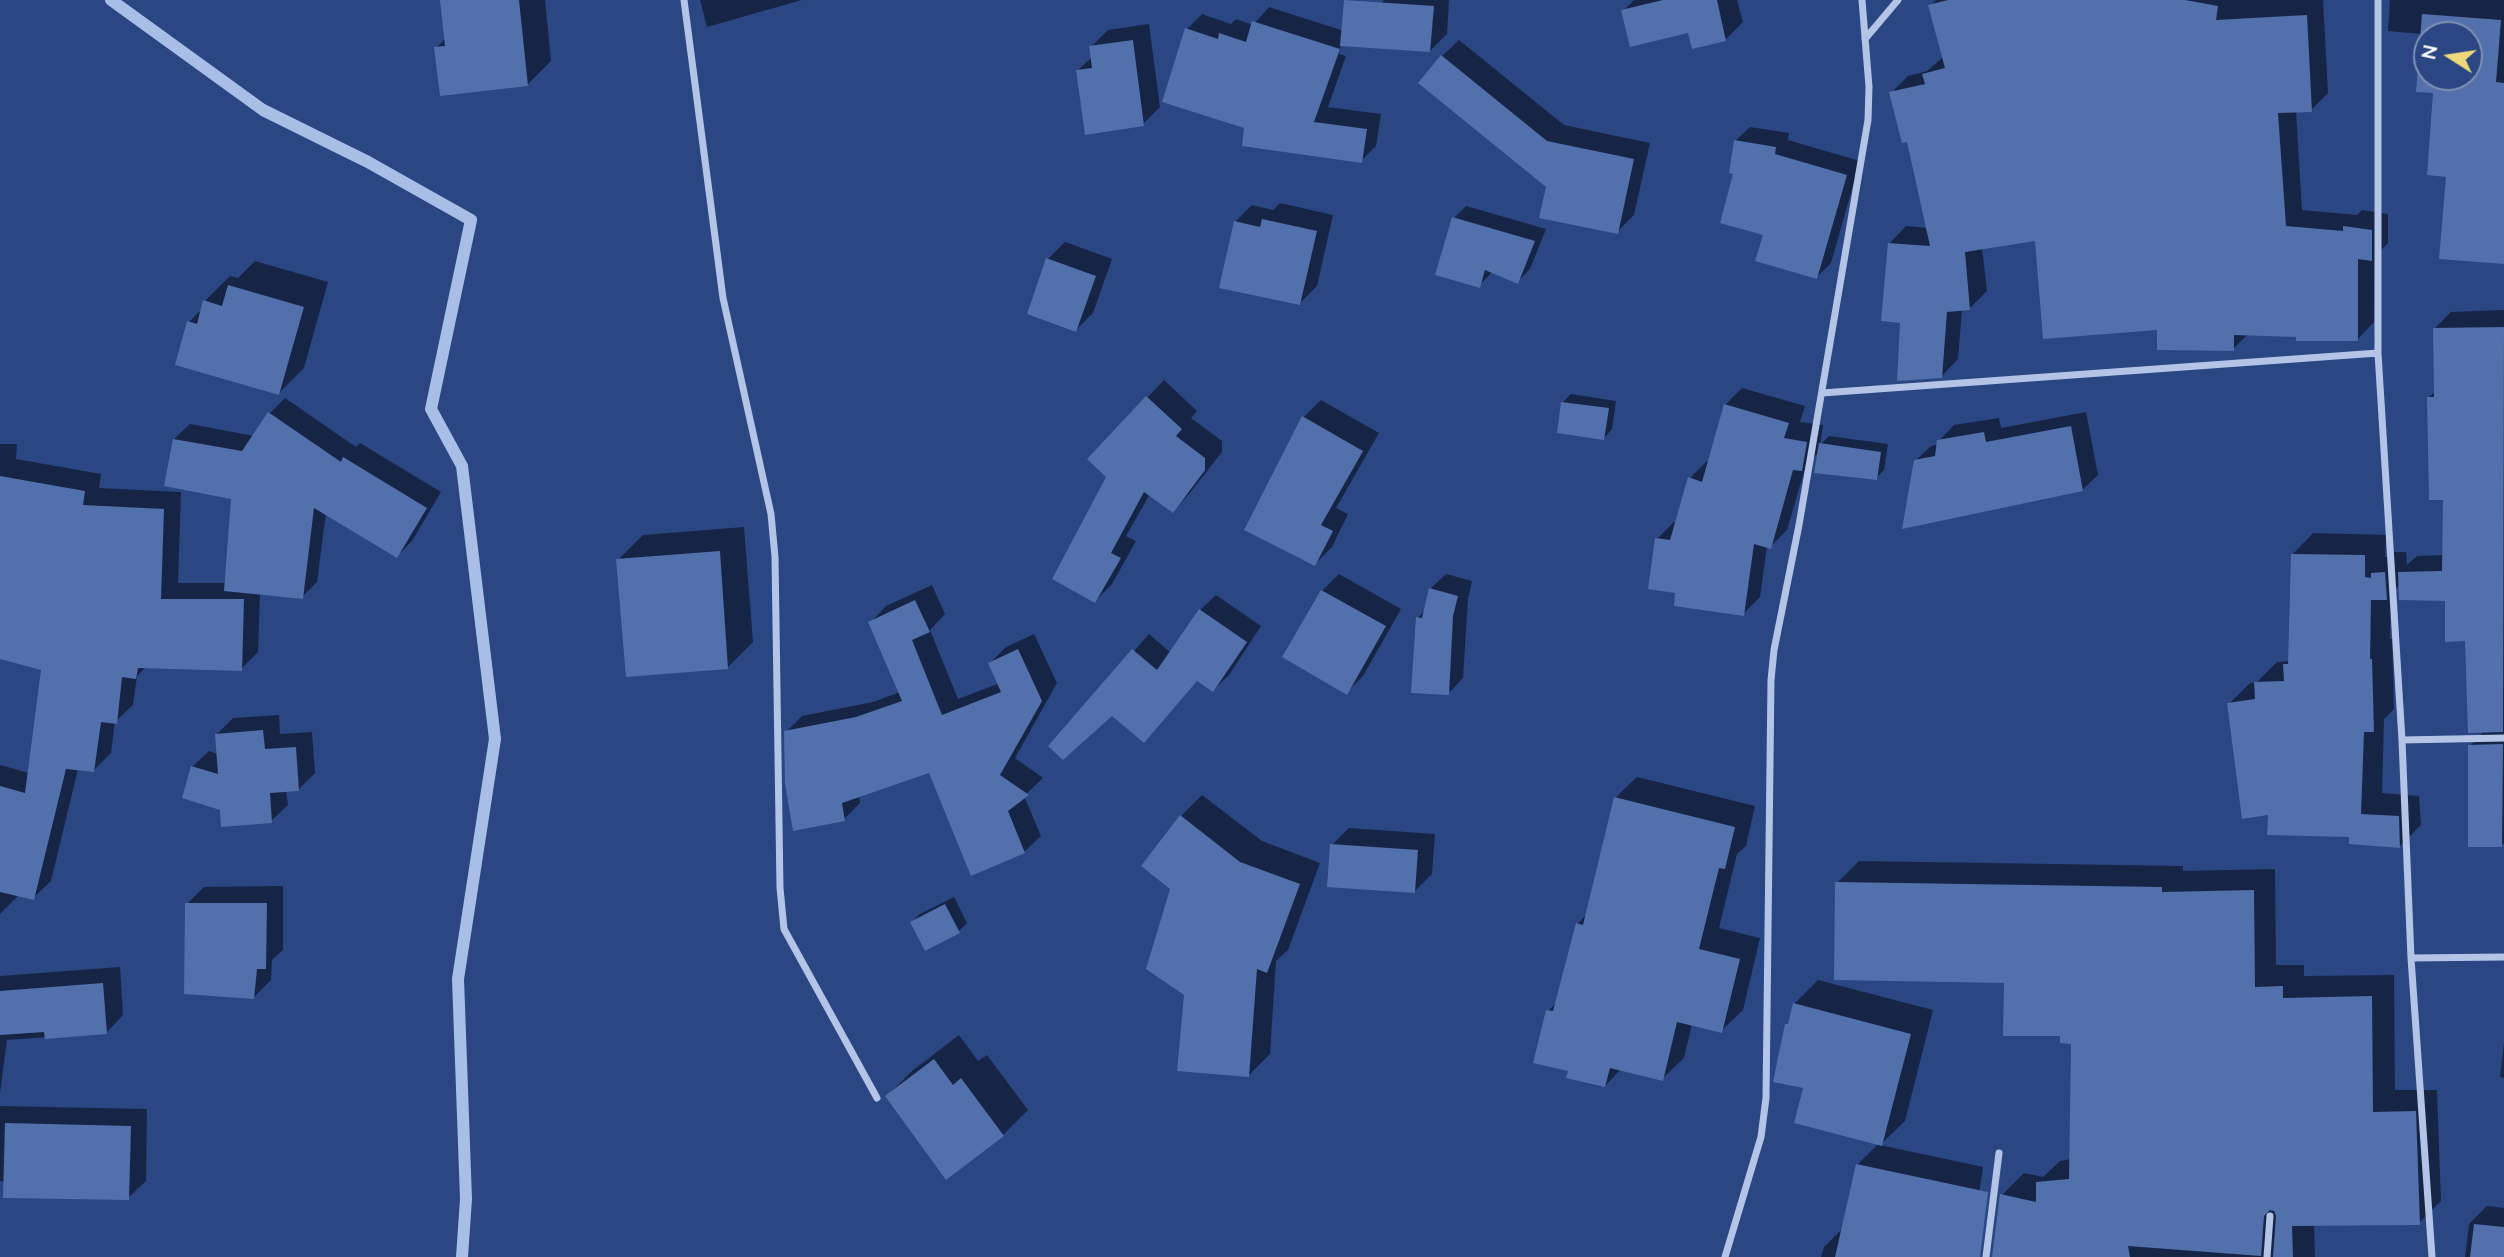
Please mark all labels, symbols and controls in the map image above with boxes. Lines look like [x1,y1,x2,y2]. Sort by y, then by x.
north arrow [2413,21,2483,91]
text: N [2416,43,2443,62]

